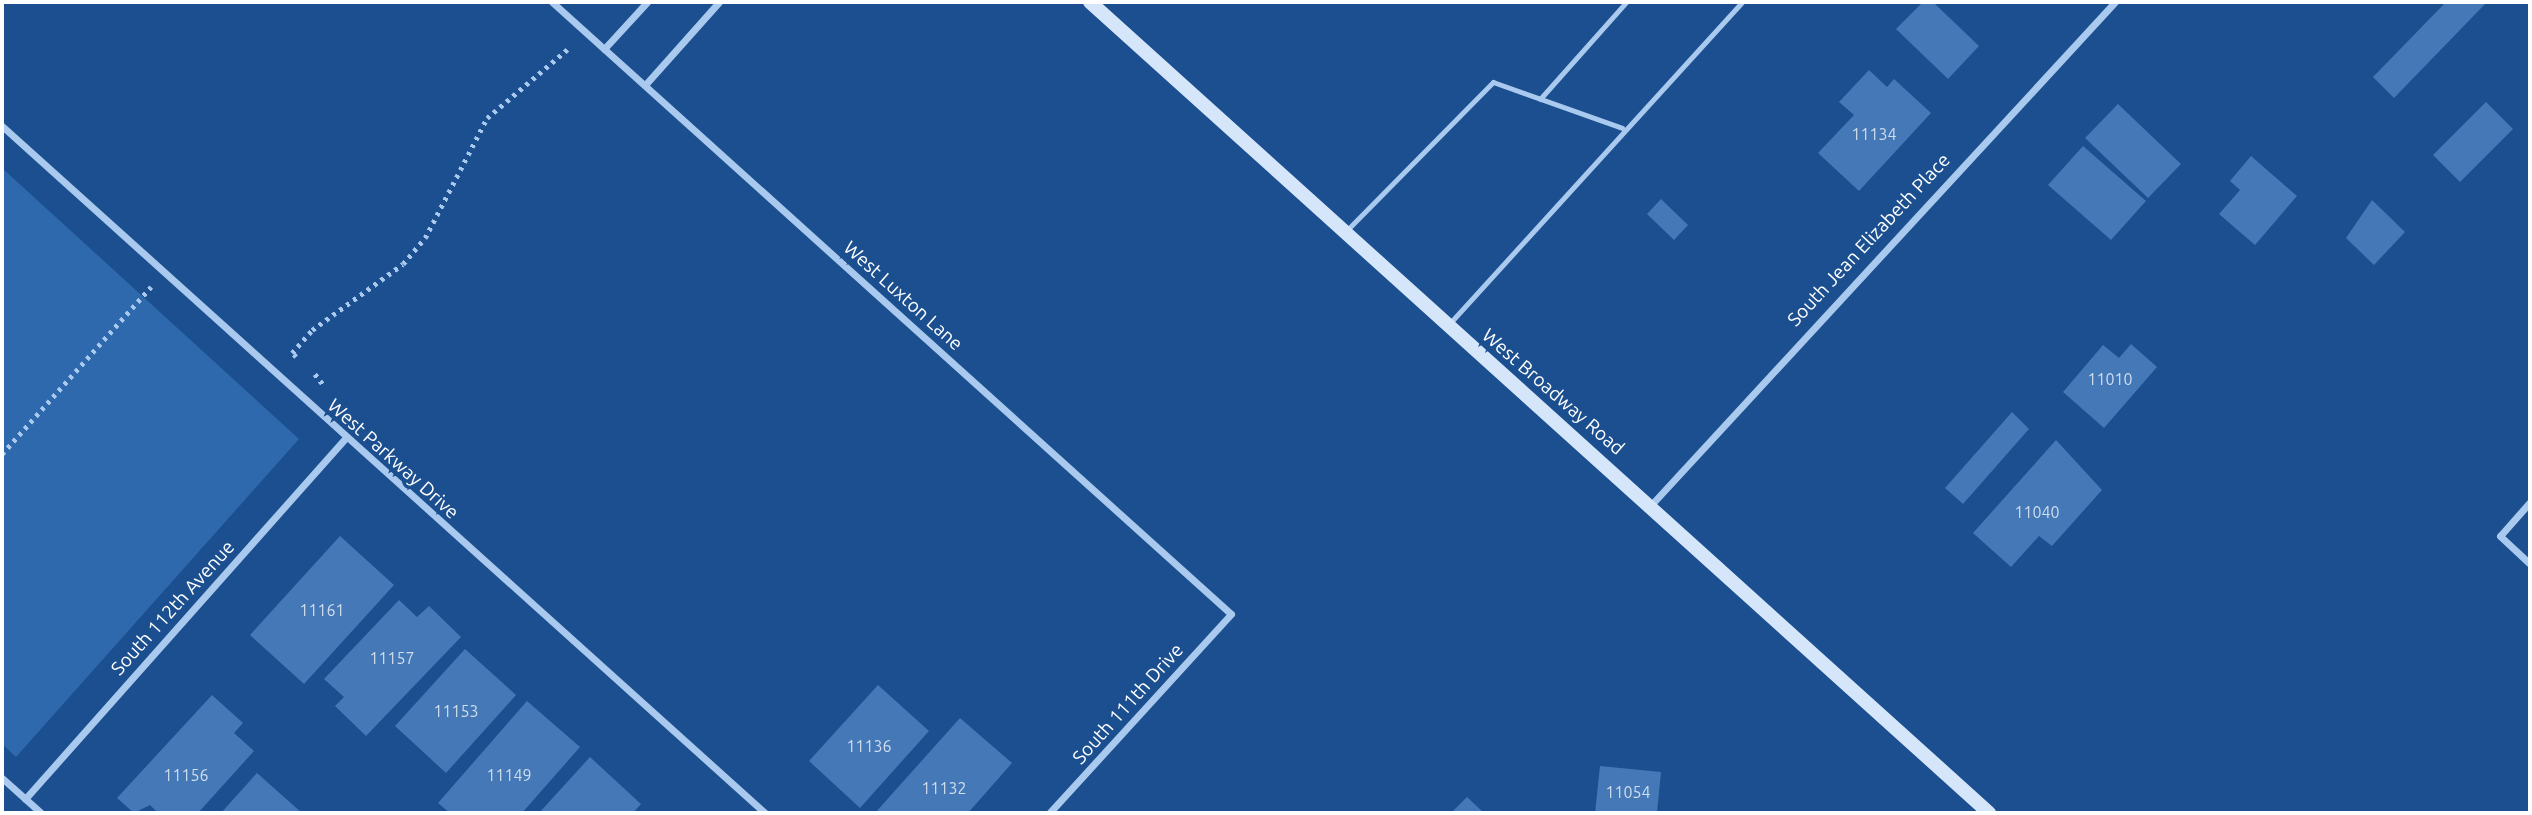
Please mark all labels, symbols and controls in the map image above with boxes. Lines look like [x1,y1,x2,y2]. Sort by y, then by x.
house number: 11134 [1851,124,1897,144]
street label: South Jean Elizabeth Place [1783,149,1955,331]
street label: West Luxton Lane [839,237,967,355]
street label: West Broadway Road [1477,324,1629,460]
house number: 11010 [2087,369,2133,389]
street label: West Parkway Drive [323,394,463,524]
house number: 11040 [2014,502,2060,522]
street label: South 112th Avenue [107,536,239,680]
house number: 11161 [299,600,345,620]
street label: South 111th Drive [1068,639,1188,769]
house number: 11157 [369,648,415,668]
house number: 11153 [433,701,479,721]
house number: 11136 [846,736,892,756]
house number: 11156 [163,765,209,785]
house number: 11149 [486,765,532,785]
house number: 11132 [921,778,967,798]
house number: 11054 [1605,782,1651,802]

